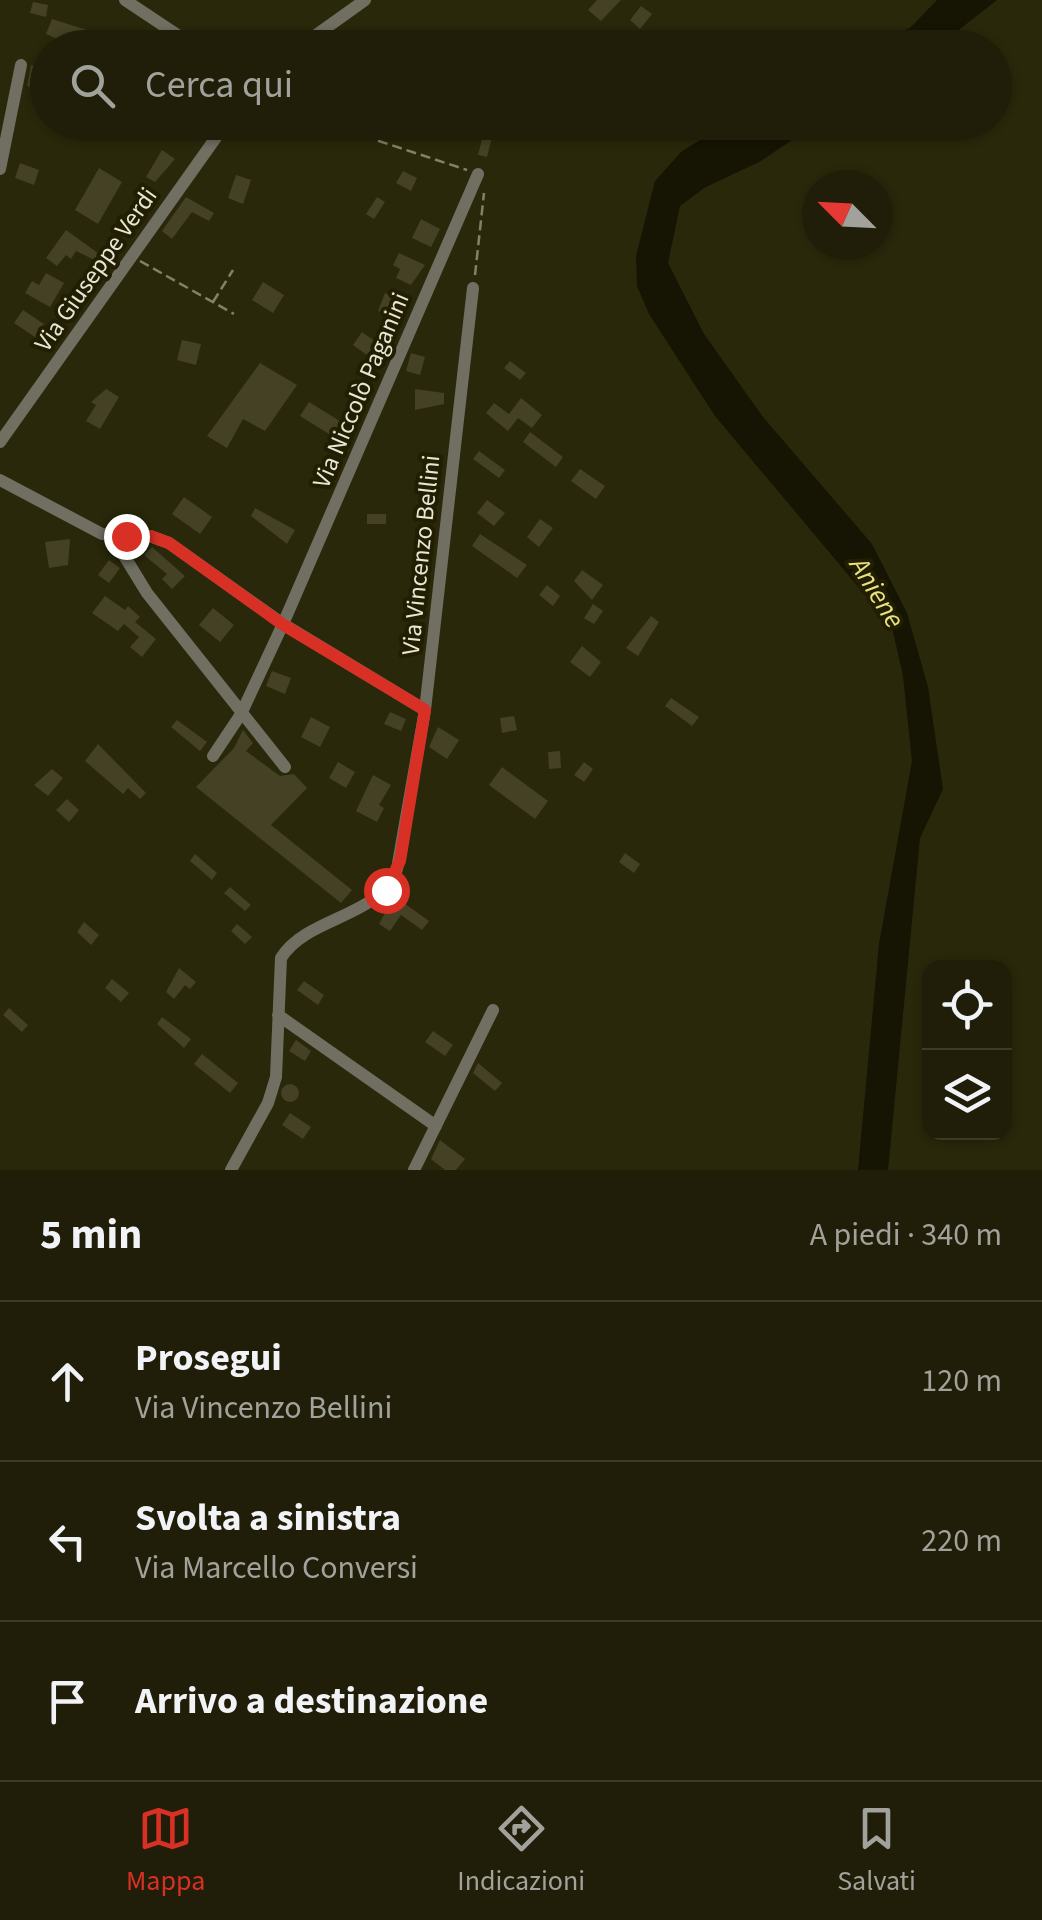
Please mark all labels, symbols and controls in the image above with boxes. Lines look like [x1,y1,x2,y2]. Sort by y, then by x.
search box [30,30,1012,140]
icon: search [65,58,120,113]
text: Cerca qui [145,58,293,112]
north arrow [802,170,892,260]
street label: Via Giuseppe Verdi [26,180,166,359]
street label: Via Niccolò Paganini [303,287,418,494]
street label: Via Vincenzo Bellini [393,453,449,657]
route end [104,514,150,560]
water label: Aniene [839,547,915,636]
route start [364,868,410,914]
map controls [922,960,1012,1140]
button: locate [922,960,1012,1050]
button: layers [922,1050,1012,1140]
text: 5 min [40,1205,142,1265]
text: A piedi · 340 m [810,1212,1002,1258]
text: Prosegui [135,1331,282,1385]
icon: ahead [40,1354,95,1409]
text: 120 m [921,1358,1002,1404]
text: Via Vincenzo Bellini [135,1385,392,1431]
text: Svolta a sinistra [135,1491,401,1545]
icon: left [40,1514,95,1569]
text: 220 m [921,1518,1002,1564]
text: Via Marcello Conversi [135,1545,418,1591]
icon: arrive [40,1674,95,1729]
text: Arrivo a destinazione [135,1674,488,1728]
tab: Mappa [126,1801,205,1901]
tab: Indicazioni [457,1801,585,1901]
tab: Salvati [837,1801,916,1901]

